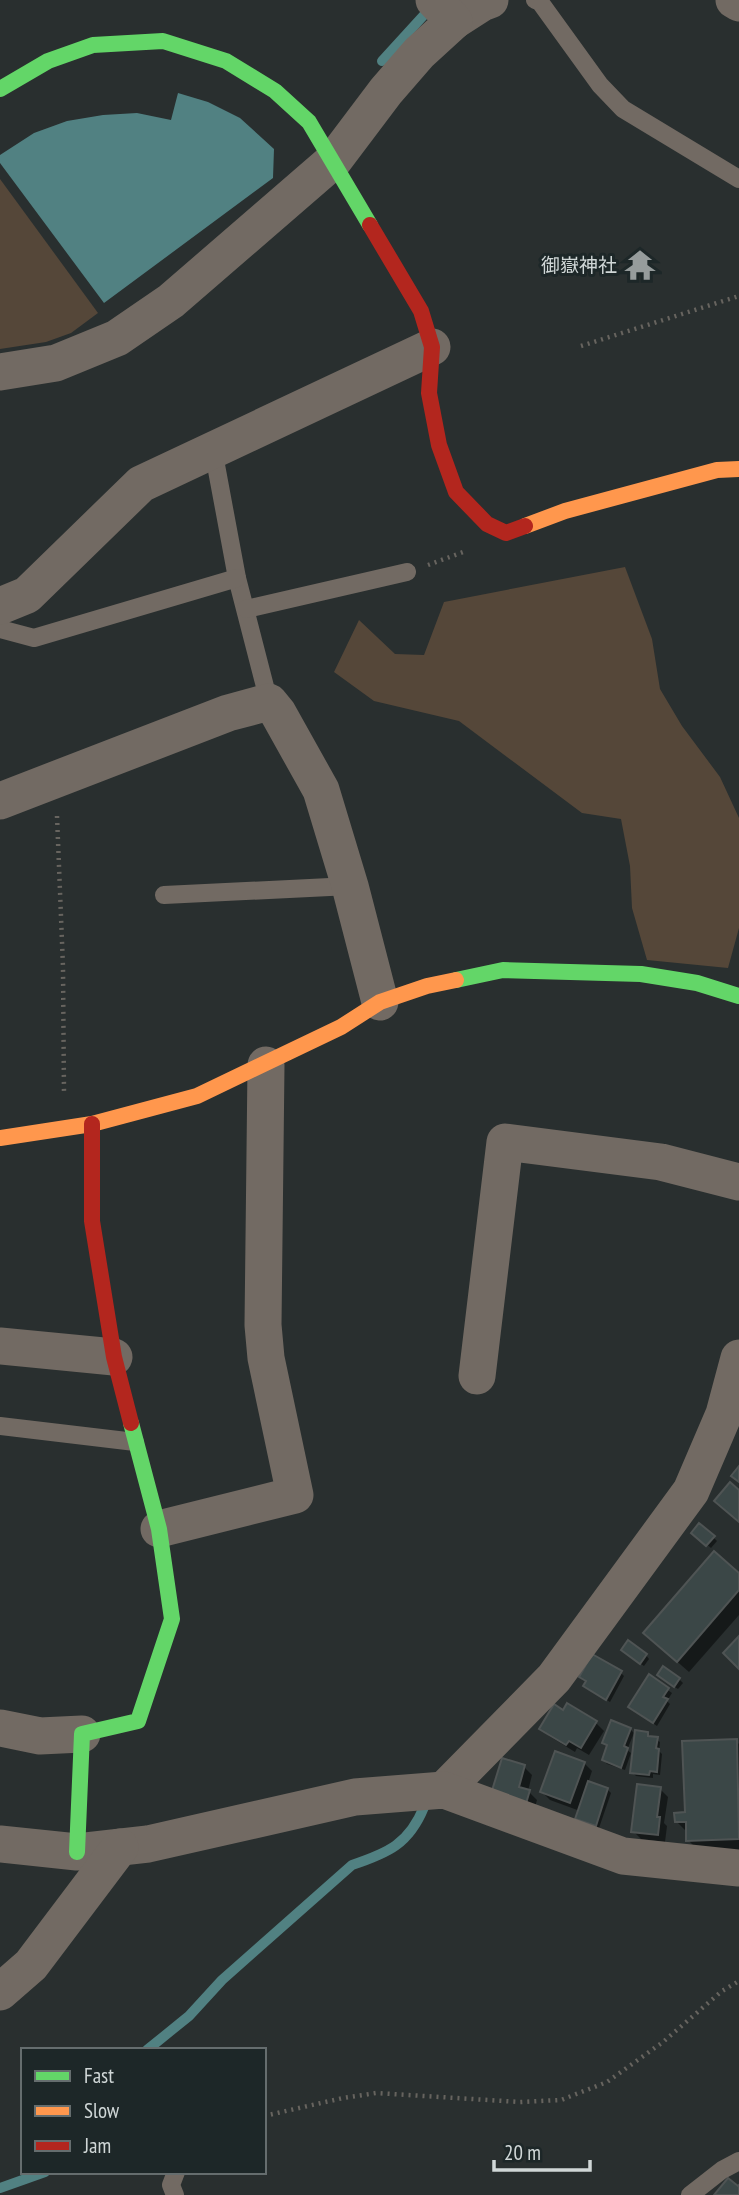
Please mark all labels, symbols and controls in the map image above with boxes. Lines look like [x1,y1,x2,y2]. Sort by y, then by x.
temple icon: 御嶽神社 [623,248,657,282]
place label: 御嶽神社 [541,253,617,277]
legend [21,2048,266,2174]
text: Fast [84,2062,114,2089]
text: Slow [84,2097,120,2124]
scale bar [494,2128,590,2172]
text: Jam [83,2132,111,2159]
text: 20 m [504,2139,541,2166]

